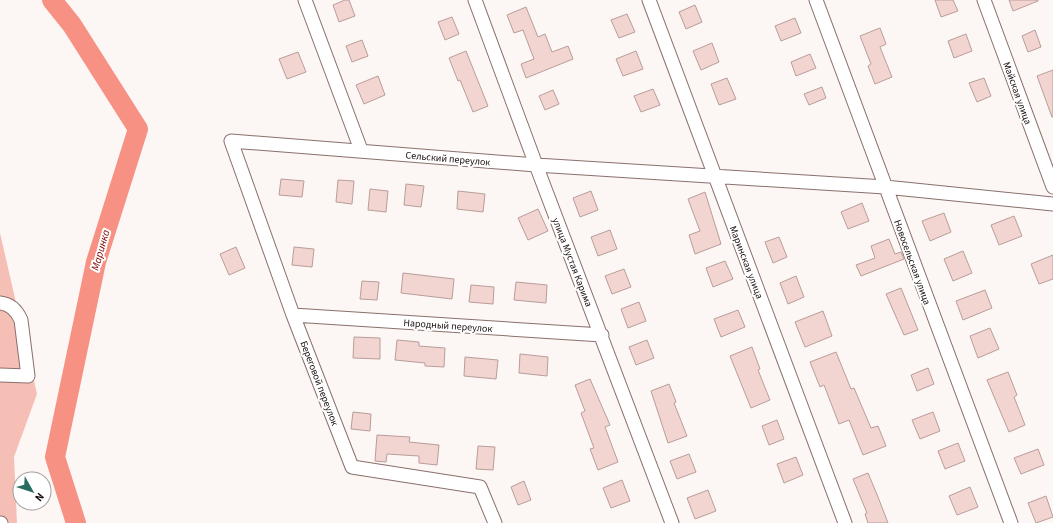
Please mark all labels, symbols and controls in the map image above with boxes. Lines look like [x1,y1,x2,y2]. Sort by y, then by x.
street label: Майская улица [999,60,1035,127]
street label: Сельский переулок [405,148,491,170]
street label: улица Мустая Карима [549,216,596,309]
street label: Новосельская улица [890,218,934,307]
street label: Маринская улица [726,224,766,301]
water label: Маринка [87,228,114,272]
street label: Народный переулок [403,316,493,336]
street label: Береговой переулок [296,339,342,428]
north arrow [12,471,52,511]
text: N [31,489,48,505]

